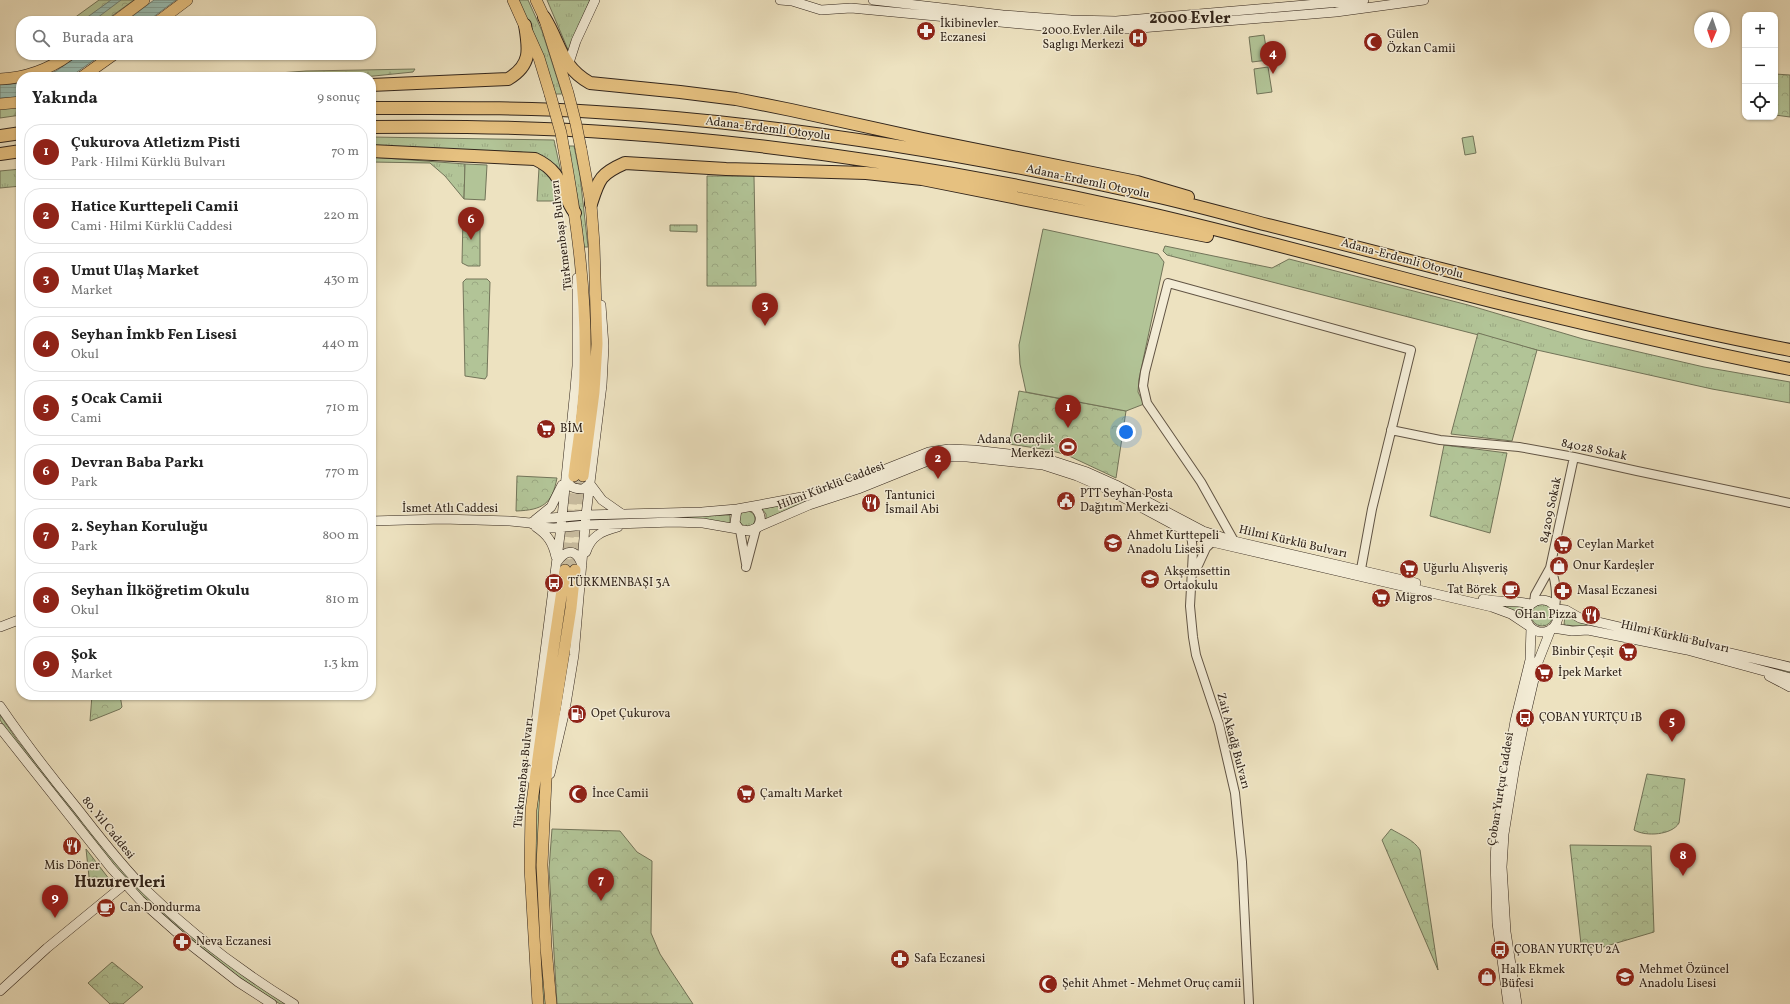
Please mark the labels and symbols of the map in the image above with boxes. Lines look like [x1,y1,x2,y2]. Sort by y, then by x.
district label: 2000 Evler [1149,8,1231,30]
north arrow [1694,12,1730,48]
place label: İkibinevler Eczanesi [940,16,998,46]
pharmacy icon: İkibinevler Eczanesi [915,20,937,42]
place label: 2000 Evler Aile Saglıgı Merkezi [1042,23,1124,53]
hospital icon: 2000 Evler Aile Saglıgı Merkezi [1127,27,1149,49]
place label: Gülen Özkan Camii [1387,27,1456,57]
mosque icon: Gülen Özkan Camii [1362,31,1384,53]
pin: 4 [1260,41,1286,74]
street label: Adana-Erdemli Otoyolu [705,113,832,145]
street label: Adana-Erdemli Otoyolu [1025,161,1151,203]
street label: Türkmenbaşı Bulvarı [547,179,577,291]
pin: 6 [458,207,484,240]
street label: Adana-Erdemli Otoyolu [1339,235,1465,283]
pin: 3 [752,293,778,326]
pin: 1 [1055,395,1081,428]
supermarket icon: BİM [535,418,557,440]
place label: BİM [560,421,583,437]
your location [1116,422,1136,442]
place label: Adana Gençlik Merkezi [977,432,1054,462]
street label: 84028 Sokak [1560,435,1629,465]
sports icon: Adana Gençlik Merkezi [1057,436,1079,458]
pin: 2 [925,446,951,479]
street label: Hilmi Kürklü Caddesi [775,458,887,514]
street label: 84209 Sokak [1536,475,1566,545]
place label: PTT Seyhan Posta Dağıtım Merkezi [1080,486,1173,516]
place label: Tantunici İsmail Abi [885,488,940,518]
public building icon: PTT Seyhan Posta Dağıtım Merkezi [1055,490,1077,512]
restaurant icon: Tantunici İsmail Abi [860,492,882,514]
street label: İsmet Atlı Caddesi [402,501,498,517]
street label: Hilmi Kürklü Bulvarı [1237,522,1349,562]
place label: Ahmet Kurttepeli Anadolu Lisesi [1127,528,1219,558]
school or university icon: Ahmet Kurttepeli Anadolu Lisesi [1102,532,1124,554]
supermarket icon: Ceylan Market [1552,534,1574,556]
place label: Ceylan Market [1577,537,1654,553]
shop icon: Onur Kardeşler [1548,555,1570,577]
supermarket icon: Uğurlu Alışveriş [1398,558,1420,580]
place label: Onur Kardeşler [1573,558,1654,574]
place label: Uğurlu Alışveriş [1423,561,1508,577]
place label: Akşemsettin Ortaokulu [1164,564,1230,594]
school or university icon: Akşemsettin Ortaokulu [1139,568,1161,590]
bus stop icon: TÜRKMENBAŞI 3A [543,572,565,594]
place label: TÜRKMENBAŞI 3A [568,574,671,591]
cafe icon: Tat Börek [1500,579,1522,601]
pharmacy icon: Masal Eczanesi [1552,580,1574,602]
place label: Tat Börek [1447,582,1497,598]
place label: Masal Eczanesi [1577,583,1658,599]
supermarket icon: Migros [1370,587,1392,609]
place label: Migros [1395,590,1432,606]
restaurant icon: OHan Pizza [1580,604,1602,626]
place label: OHan Pizza [1515,607,1577,623]
street label: Hilmi Kürklü Bulvarı [1619,617,1731,657]
supermarket icon: Binbir Çeşit [1617,641,1639,663]
place label: Binbir Çeşit [1552,644,1614,660]
supermarket icon: İpek Market [1533,662,1555,684]
place label: İpek Market [1558,665,1622,681]
street label: Zait Akadğ Bulvarı [1212,691,1254,791]
fuel station icon: Opet Çukurova [566,703,588,725]
place label: Opet Çukurova [591,706,670,722]
bus stop icon: ÇOBAN YURTÇU 1B [1514,707,1536,729]
pin: 5 [1659,709,1685,742]
place label: ÇOBAN YURTÇU 1B [1539,710,1642,726]
street label: Türkmenbaşı Bulvarı [510,717,538,829]
street label: Çoban Yurtçu Caddesi [1484,731,1518,847]
mosque icon: İnce Camii [567,783,589,805]
supermarket icon: Çamaltı Market [735,783,757,805]
place label: İnce Camii [592,786,649,802]
place label: Çamaltı Market [760,786,843,802]
street label: 80. Yıl Caddesi [78,793,138,863]
restaurant icon: Mis Döner [61,835,83,857]
pin: 8 [1670,843,1696,876]
place label: Mis Döner [44,858,100,874]
pin: 7 [588,868,614,901]
district label: Huzurevleri [74,872,166,894]
pin: 9 [42,885,68,918]
cafe icon: Can Dondurma [95,897,117,919]
place label: Can Dondurma [120,900,201,916]
pharmacy icon: Neva Eczanesi [171,931,193,953]
place label: Neva Eczanesi [196,934,272,950]
bus stop icon: ÇOBAN YURTÇU 2A [1489,939,1511,961]
place label: ÇOBAN YURTÇU 2A [1514,942,1621,958]
pharmacy icon: Safa Eczanesi [889,948,911,970]
place label: Safa Eczanesi [914,951,986,967]
place label: Mehmet Özüncel Anadolu Lisesi [1639,961,1729,992]
place label: Halk Ekmek Büfesi [1501,962,1566,992]
shop icon: Halk Ekmek Büfesi [1476,966,1498,988]
school or university icon: Mehmet Özüncel Anadolu Lisesi [1614,966,1636,988]
mosque icon: Şehit Ahmet - Mehmet Oruç camii [1037,973,1059,995]
place label: Şehit Ahmet - Mehmet Oruç camii [1062,976,1242,992]

